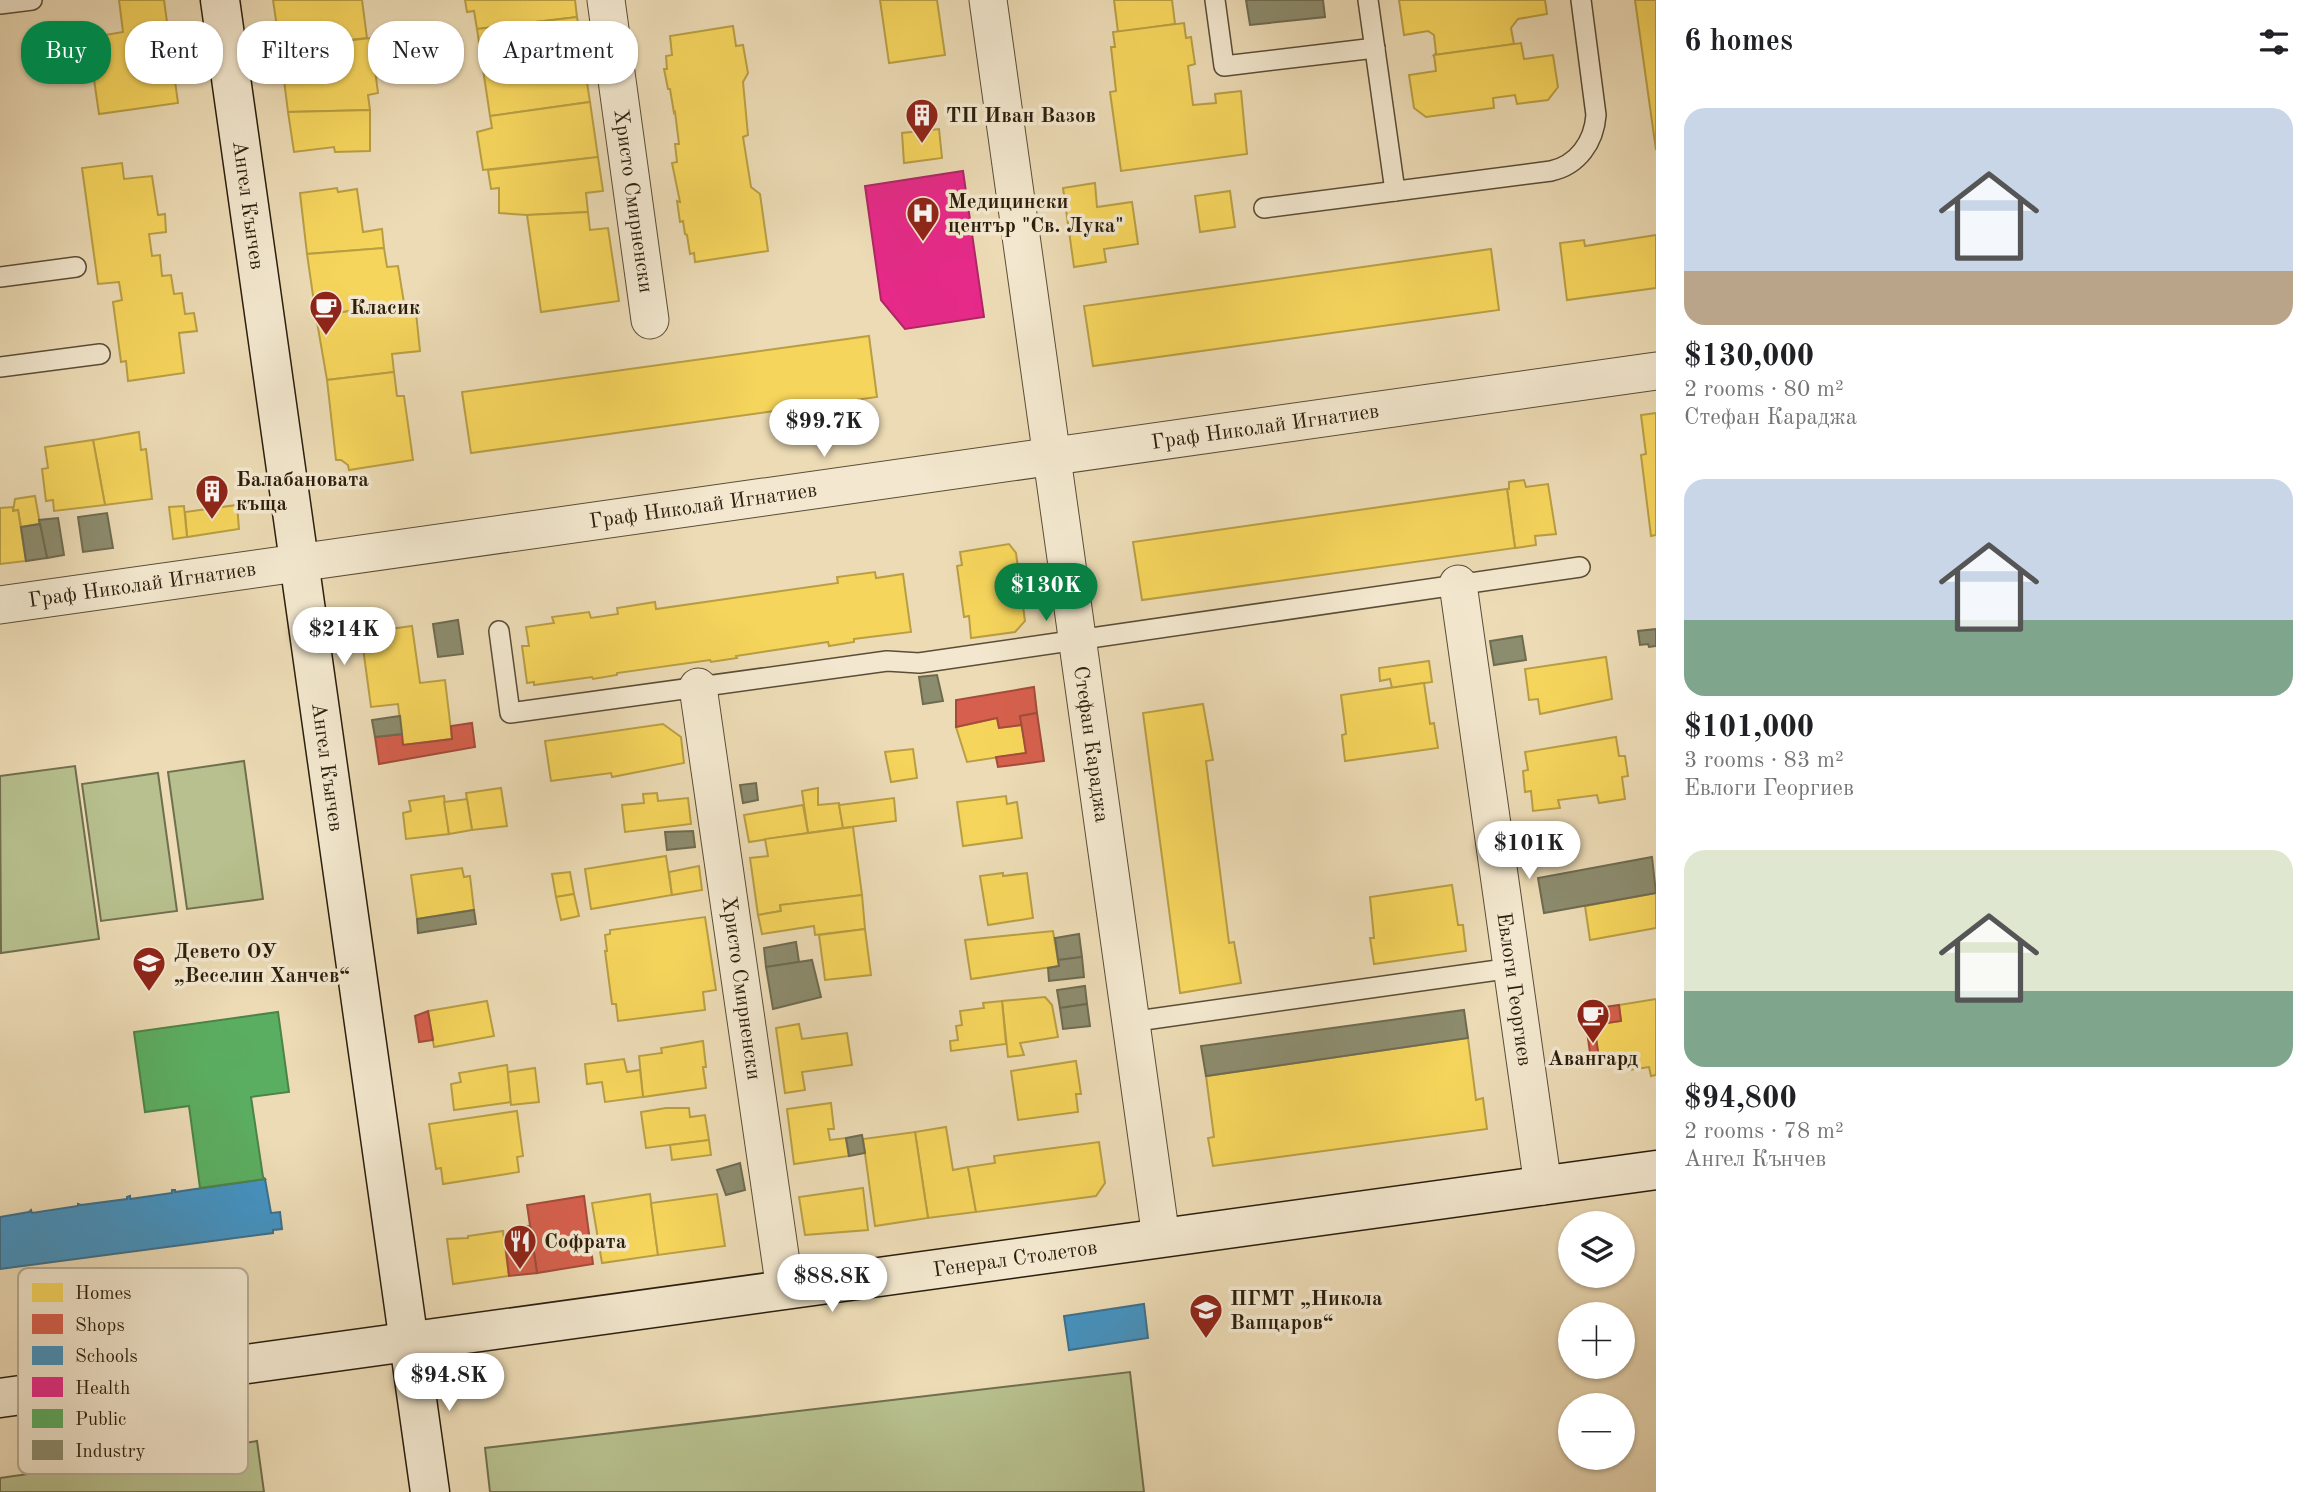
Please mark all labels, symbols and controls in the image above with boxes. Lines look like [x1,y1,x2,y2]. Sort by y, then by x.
chip: Buy [21,21,111,84]
chip: Rent [125,21,223,84]
chip: Filters [237,21,354,84]
chip: New [368,21,464,84]
chip: Apartment [478,21,638,84]
icon: filters [2255,23,2293,61]
text: 6 homes [1684,27,1793,57]
building icon: ТП Иван Вазов [903,96,941,145]
place label: ТП Иван Вазов [946,106,1096,127]
street label: Христо Смирненски [609,108,656,294]
street label: Ангел Кънчев [228,139,267,271]
icon: home [1926,153,2052,279]
place label: Медицински център "Св. Лука" [948,192,1124,237]
hospital icon: Медицински център "Св. Лука" [904,194,942,243]
cafe icon: Класик [307,288,345,337]
place label: Класик [350,298,420,319]
text: $130,000 [1684,342,1814,372]
text: 2 rooms · 80 m² [1684,378,1844,401]
pin: $99.7K [767,400,881,459]
street label: Граф Николай Игнатиев [1150,401,1380,454]
text: Стефан Караджа [1684,406,1857,429]
text: $99.7K [785,410,863,433]
place label: Балабановата къща [236,470,369,515]
building icon: Балабановата къща [193,472,231,521]
street label: Граф Николай Игнатиев [588,480,818,533]
icon: home [1926,524,2052,650]
street label: Граф Николай Игнатиев [27,559,257,612]
pin: $130K [997,564,1095,623]
text: $130K [1010,574,1082,597]
pin: $214K [295,608,393,667]
text: $214K [308,618,380,641]
street label: Стефан Караджа [1069,665,1112,824]
street label: Ангел Кънчев [307,701,346,833]
text: $101,000 [1684,713,1814,743]
text: 3 rooms · 83 m² [1684,749,1844,772]
text: Евлоги Георгиев [1684,777,1854,800]
pin: $101K [1480,822,1578,881]
text: $101K [1493,832,1565,855]
street label: Христо Смирненски [717,895,764,1081]
icon: home [1926,895,2052,1021]
street label: Евлоги Георгиев [1492,911,1535,1068]
place label: Девето ОУ „Веселин Ханчев“ [174,942,350,987]
school or university icon: Девето ОУ „Веселин Ханчев“ [130,944,168,993]
cafe icon: Авангард [1574,996,1612,1045]
place label: Авангард [1548,1049,1638,1070]
text: $94,800 [1684,1084,1797,1114]
text: 2 rooms · 78 m² [1684,1120,1844,1143]
text: Ангел Кънчев [1684,1148,1826,1171]
map controls [1558,1211,1635,1470]
button: layers [1558,1211,1635,1288]
restaurant icon: Софрата [501,1222,539,1271]
place label: Софрата [544,1232,627,1253]
street label: Генерал Столетов [932,1238,1099,1281]
pin: $88.8K [775,1254,889,1314]
text: $88.8K [793,1265,871,1288]
legend [18,1268,248,1474]
text: Homes [75,1285,131,1304]
place label: ПГМТ „Никола Вапцаров“ [1230,1289,1383,1334]
school or university icon: ПГМТ „Никола Вапцаров“ [1187,1291,1225,1340]
button: + [1558,1302,1635,1379]
text: Shops [75,1317,125,1336]
text: Schools [75,1348,138,1367]
pin: $94.8K [392,1354,506,1413]
text: $94.8K [410,1364,488,1387]
text: Health [75,1380,130,1399]
button: − [1558,1393,1635,1470]
text: Public [75,1411,126,1430]
text: Industry [75,1443,146,1462]

